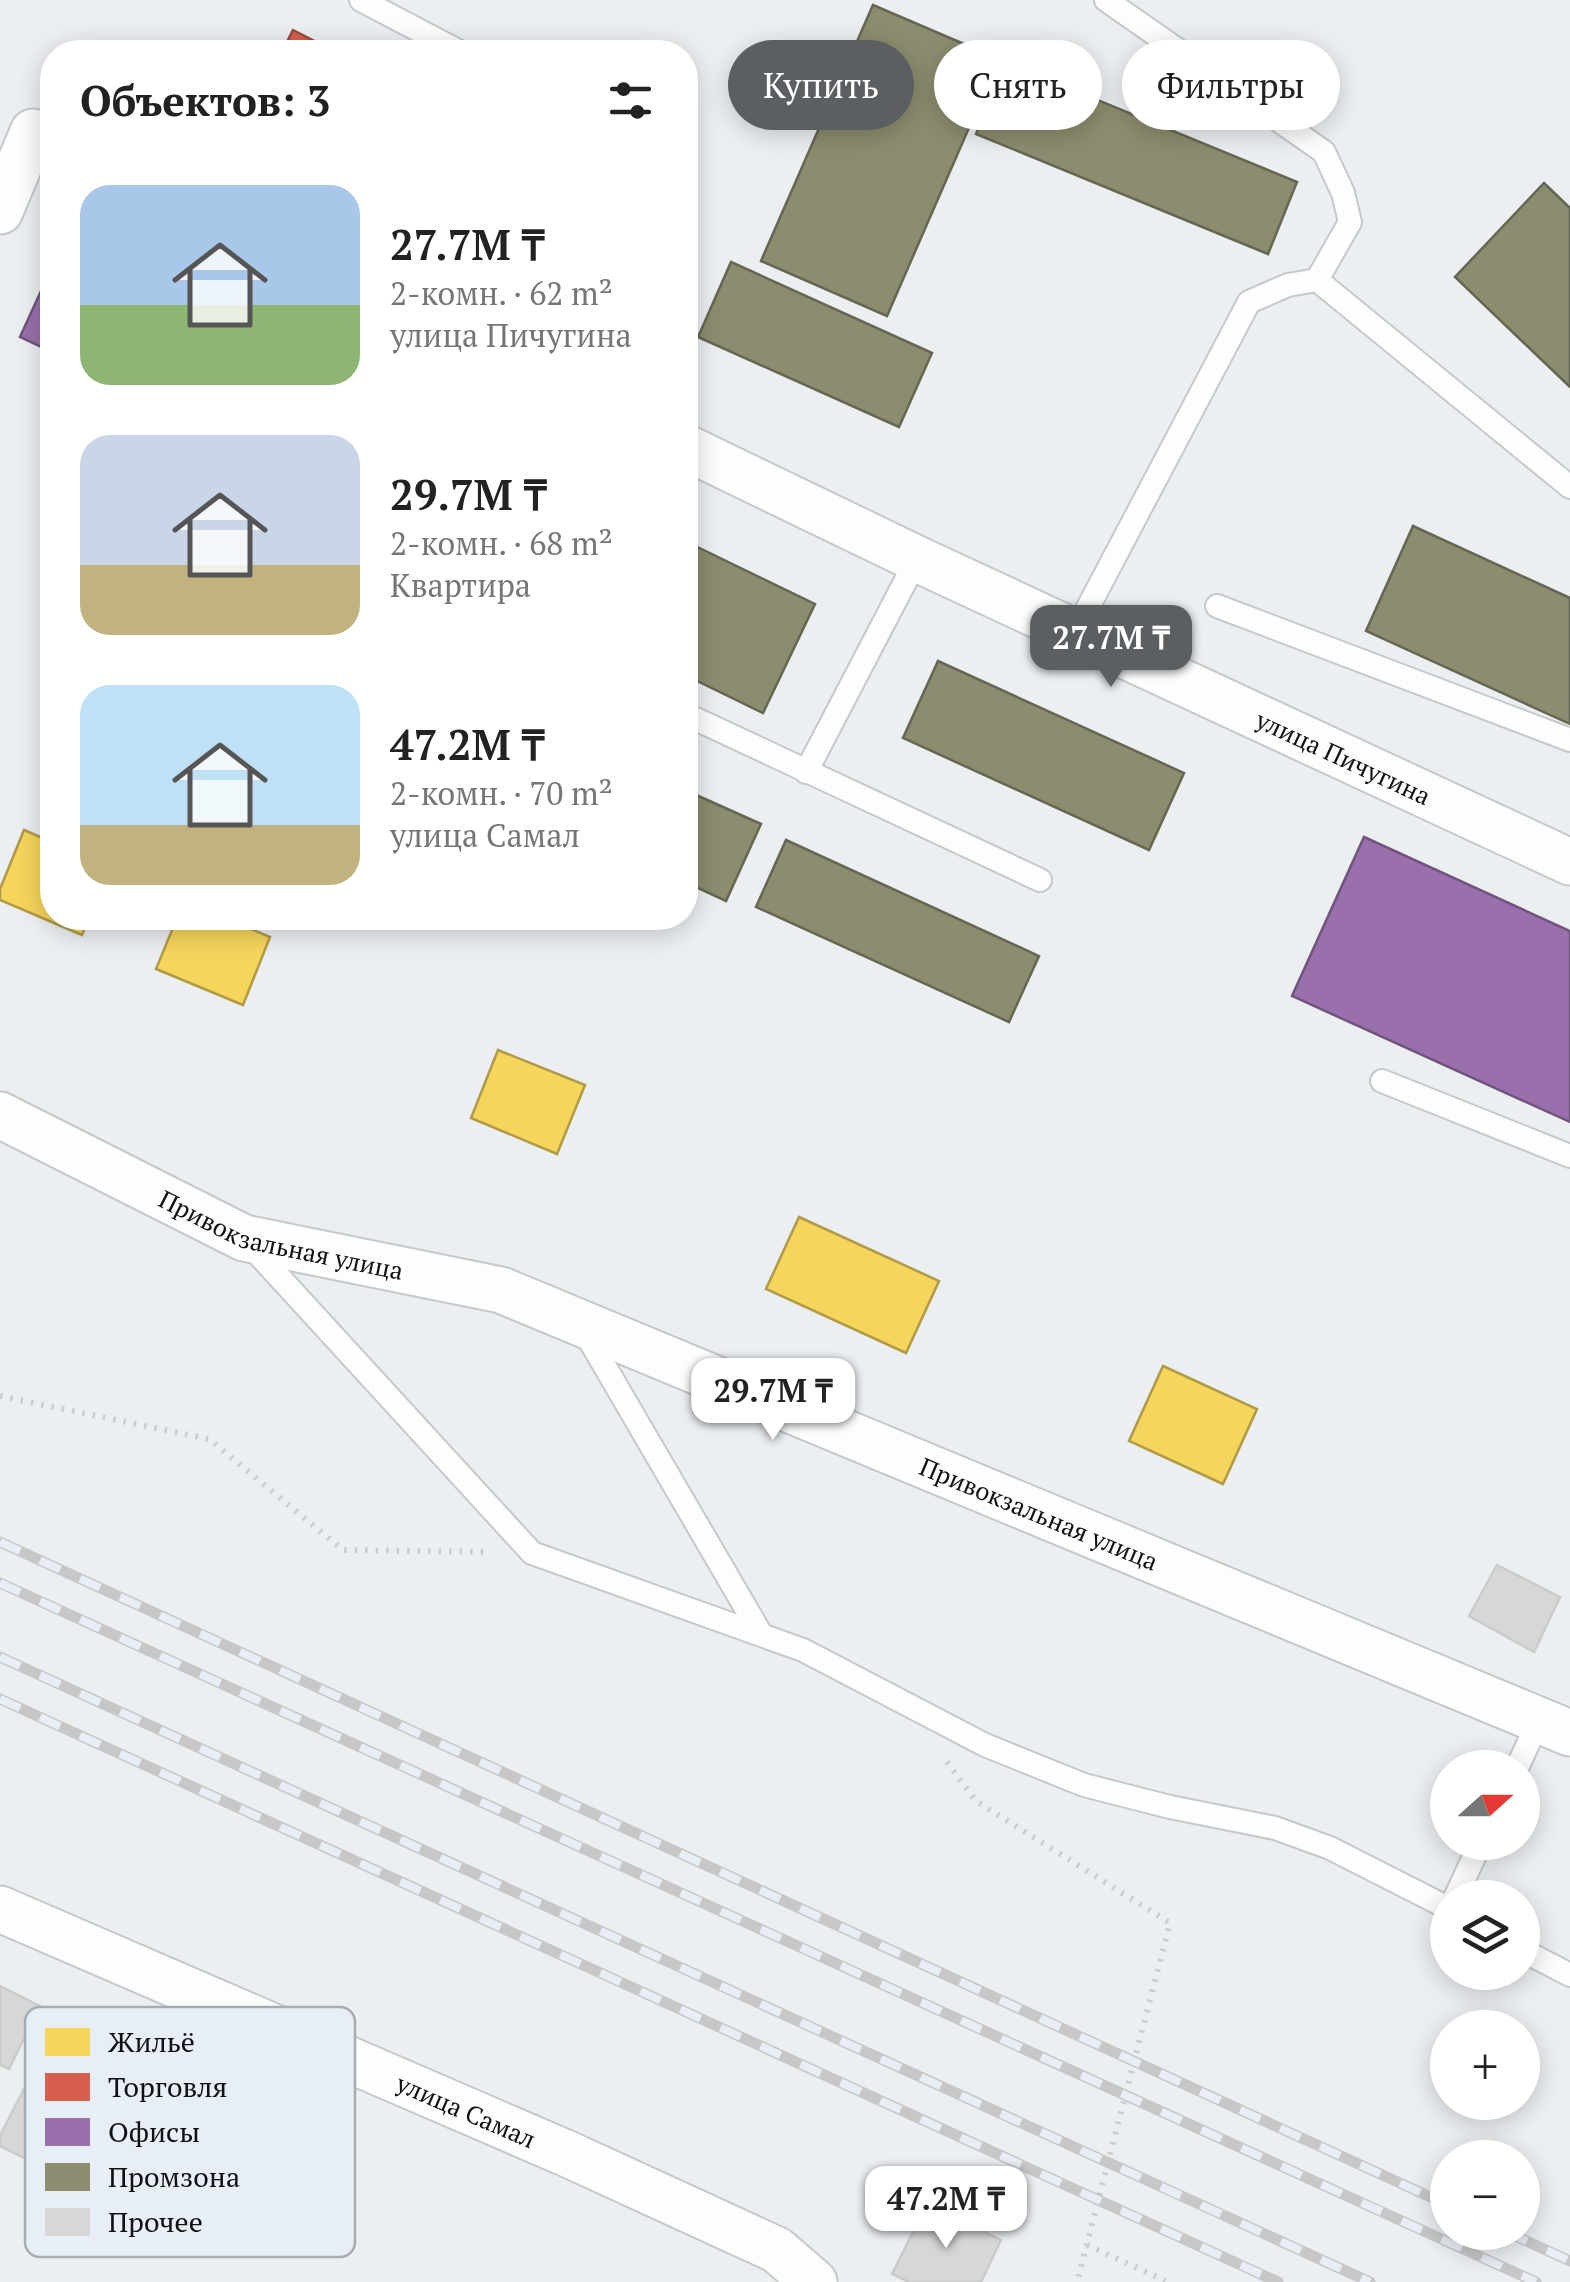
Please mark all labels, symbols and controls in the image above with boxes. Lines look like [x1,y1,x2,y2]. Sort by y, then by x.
chip: Купить [728,40,914,130]
chip: Снять [934,40,1102,130]
chip: Фильтры [1122,40,1340,130]
text: Объектов: 3 [80,72,331,128]
icon: filters [603,73,658,128]
text: 27.7M ₸ [390,216,545,272]
icon: home [160,225,280,345]
text: 2-комн. · 62 m² [390,272,613,314]
text: улица Пичугина [390,314,632,356]
text: 29.7M ₸ [390,466,547,522]
icon: home [160,475,280,595]
text: 2-комн. · 68 m² [390,522,613,564]
text: Квартира [390,564,531,606]
pin: 27.7M ₸ [1019,605,1203,690]
text: 27.7M ₸ [1052,616,1170,658]
street label: улица Пичугина [1250,702,1437,812]
text: 47.2M ₸ [390,716,545,772]
icon: home [160,725,280,845]
text: 2-комн. · 70 m² [390,772,613,814]
text: улица Самал [390,814,580,856]
street label: Привокзальная улица [154,1182,407,1286]
pin: 29.7M ₸ [681,1358,865,1443]
text: 29.7M ₸ [713,1369,833,1411]
street label: Привокзальная улица [915,1449,1164,1577]
north arrow [1430,1750,1540,1860]
map controls [1430,1750,1540,2250]
button: layers [1430,1880,1540,1990]
legend [25,2007,355,2257]
button: + [1430,2010,1540,2120]
text: Жильё [108,2023,195,2060]
street label: улица Самал [391,2065,541,2155]
text: Торговля [108,2068,227,2105]
text: Офисы [108,2113,200,2150]
button: − [1430,2140,1540,2250]
text: Промзона [108,2158,240,2195]
pin: 47.2M ₸ [854,2166,1038,2251]
text: 47.2M ₸ [887,2177,1005,2219]
text: Прочее [108,2203,203,2240]

